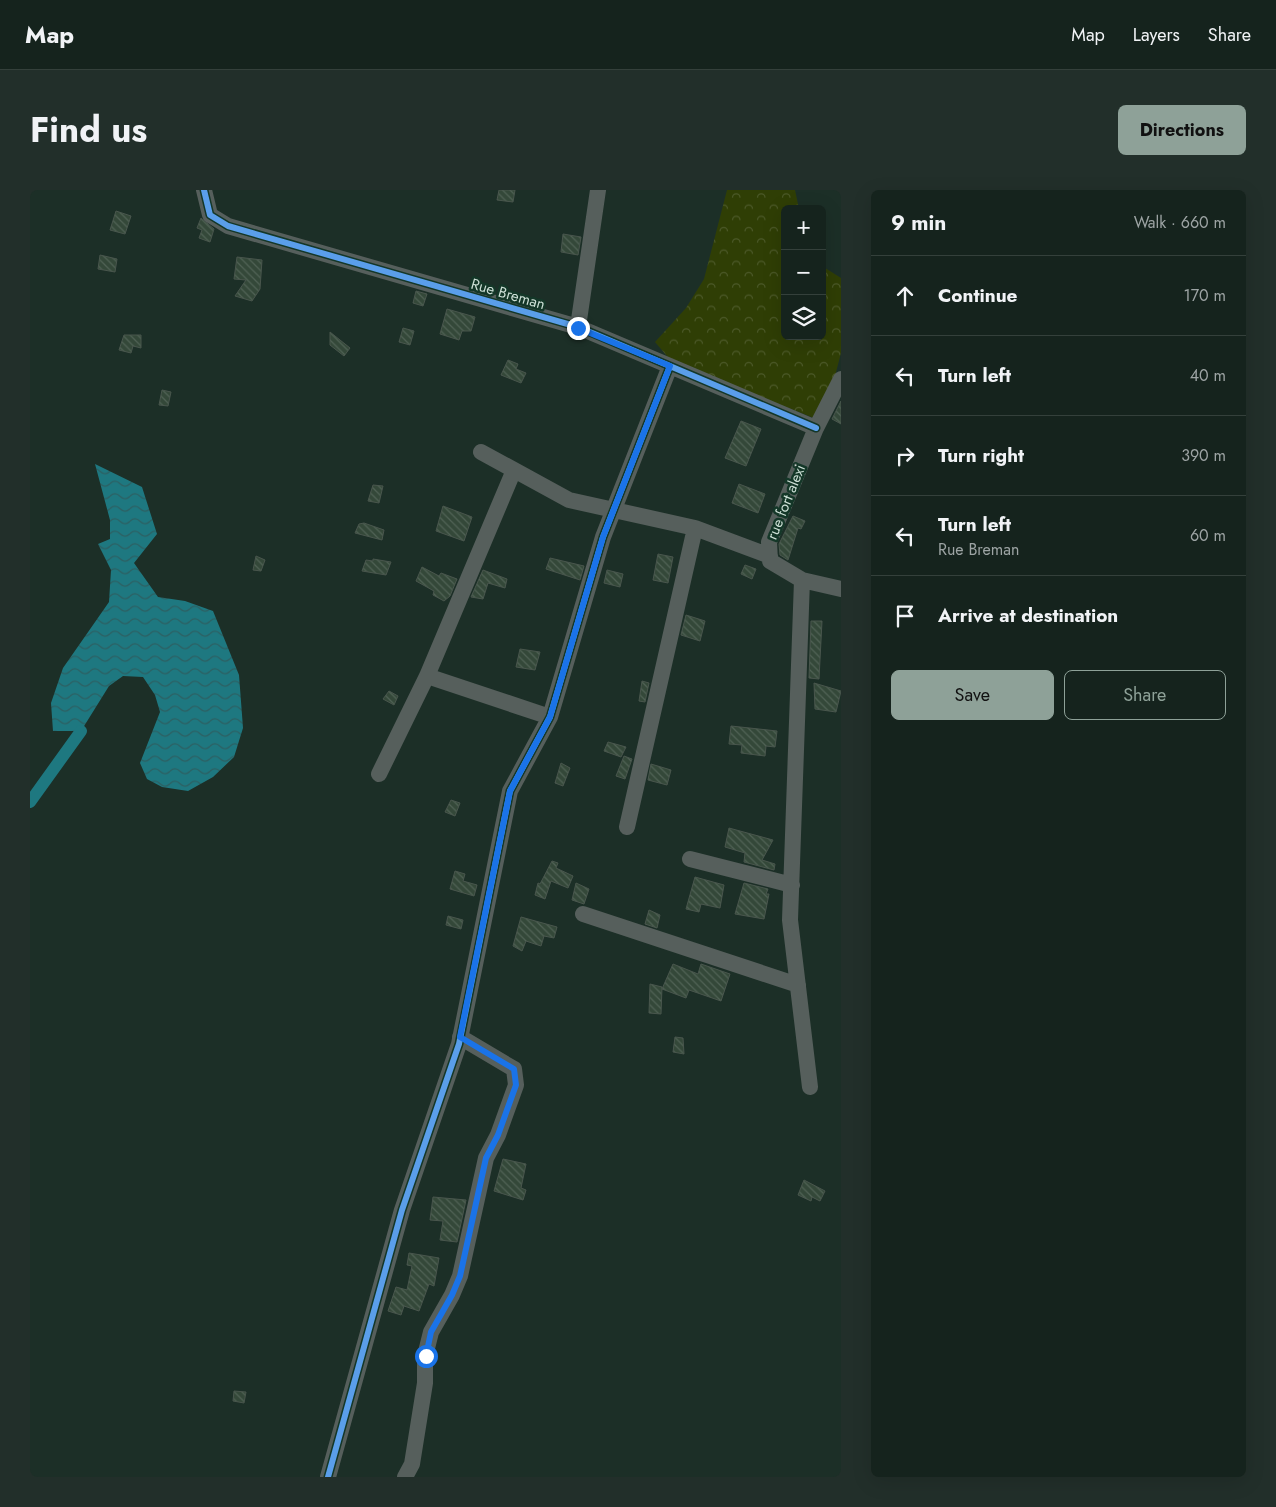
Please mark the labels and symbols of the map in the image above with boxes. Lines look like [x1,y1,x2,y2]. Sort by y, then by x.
street label: Rue Breman [468,273,548,315]
route end [567,317,590,340]
street label: rue fort alexi [761,461,811,543]
route start [415,1345,438,1368]

